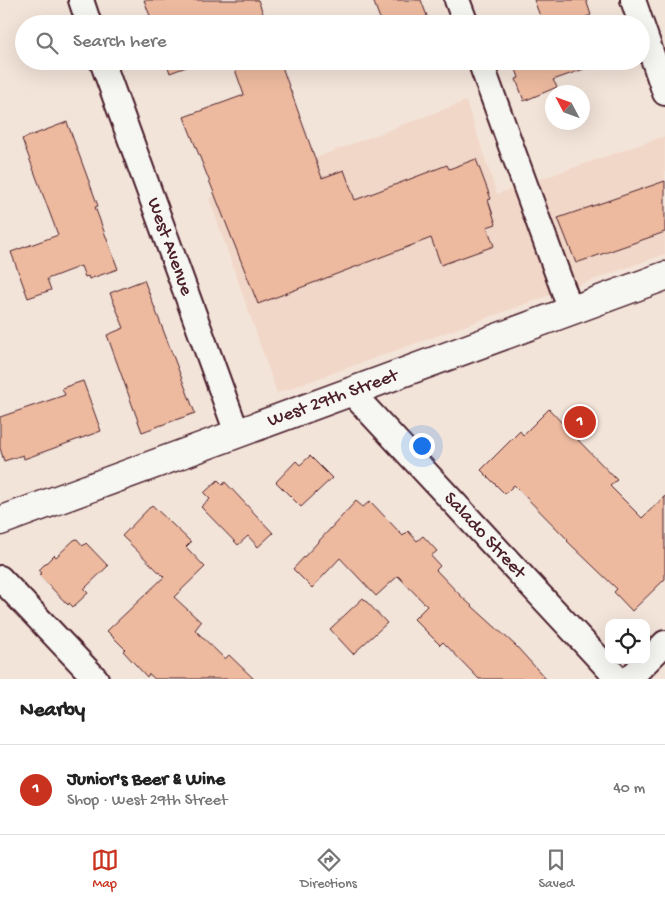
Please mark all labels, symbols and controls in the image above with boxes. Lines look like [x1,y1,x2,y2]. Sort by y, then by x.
search box [15,15,650,70]
icon: search [33,29,61,57]
text: Search here [73,31,167,54]
north arrow [545,85,590,130]
street label: West Avenue [141,195,197,299]
street label: West 29th Street [265,364,403,433]
pin: 1 [564,403,596,441]
your location [409,433,435,459]
street label: Salado Street [438,488,532,586]
map controls [605,619,650,664]
button: locate [605,619,650,664]
text: Nearby [20,699,85,724]
text: Junior's Beer & Wine [67,769,225,792]
text: 1 [33,780,39,799]
text: 40 m [613,780,645,799]
text: Shop · West 29th Street [67,792,227,811]
tab: Map [91,846,119,893]
tab: Directions [300,846,357,893]
tab: Saved [538,846,574,893]

